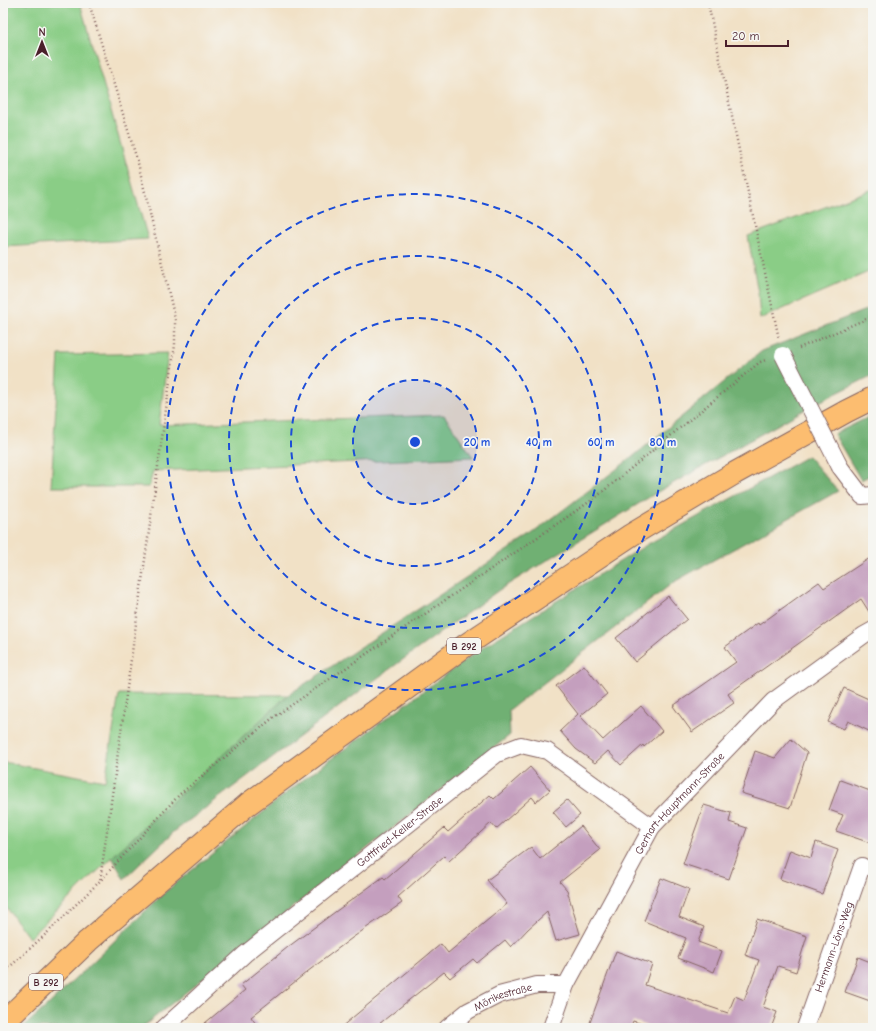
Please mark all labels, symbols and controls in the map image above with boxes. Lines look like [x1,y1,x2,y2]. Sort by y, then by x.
north arrow [22,22,62,62]
scale bar [726,22,788,48]
text: N [38,26,46,39]
text: 20 m [732,29,760,43]
centre of rings [408,435,422,449]
text: 20 m [464,435,490,449]
text: 40 m [526,435,552,449]
text: 60 m [588,435,614,449]
text: 80 m [650,435,676,449]
road number: B 292 [447,638,481,654]
street label: Gerhart-Hauptmann-Straße [632,749,728,857]
street label: Gottfried-Keller-Straße [354,793,446,870]
street label: Hermann-Löns-Weg [812,900,856,994]
road number: B 292 [29,974,63,990]
street label: Mörikestraße [472,980,534,1014]

